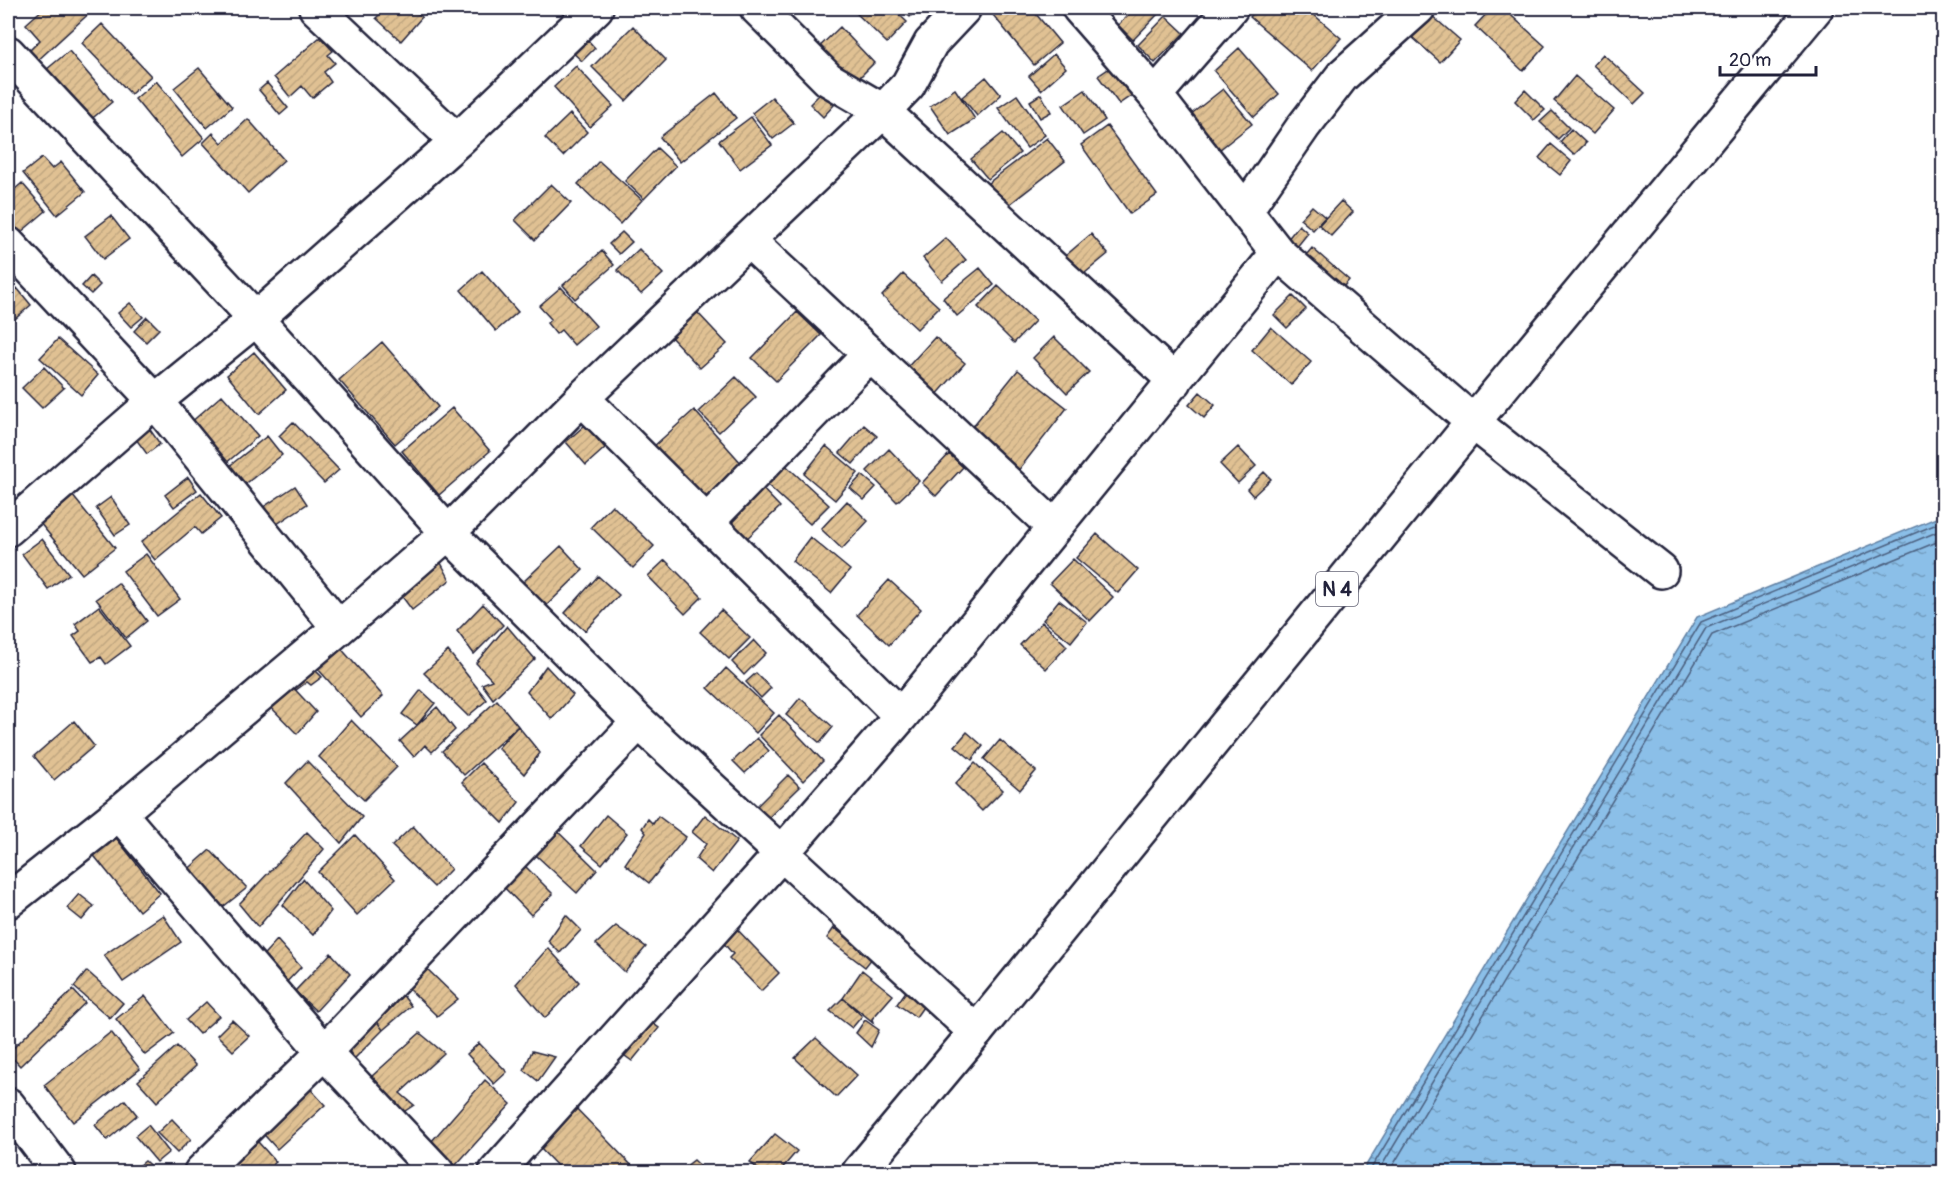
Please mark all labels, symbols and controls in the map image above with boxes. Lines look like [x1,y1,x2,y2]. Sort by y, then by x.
scale bar [1720,39,1816,77]
text: 20 m [1729,49,1771,72]
road number: N 4 [1316,572,1358,606]

